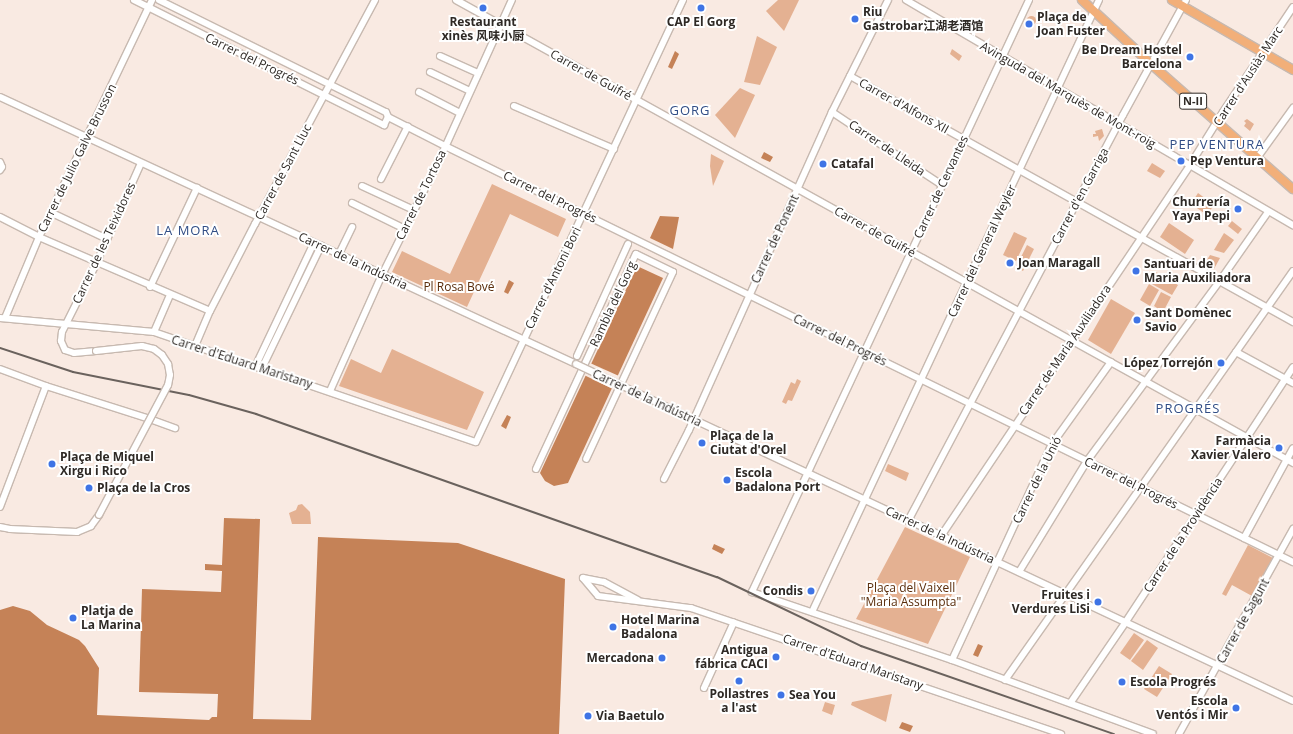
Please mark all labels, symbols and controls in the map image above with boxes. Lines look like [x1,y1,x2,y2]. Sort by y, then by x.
marker: Restaurant xinès 风味小厨 [478,3,488,13]
marker: CAP El Gorg [696,3,706,13]
place label: Riu Gastrobar江湖老酒馆 [863,5,983,33]
place label: Plaça de Joan Fuster [1037,10,1105,38]
marker: Riu Gastrobar江湖老酒馆 [850,14,860,24]
place label: Restaurant xinès 风味小厨 [442,15,524,43]
place label: CAP El Gorg [667,15,735,29]
marker: Plaça de Joan Fuster [1024,19,1034,29]
street label: Carrer d'Ausiàs Marc [1210,23,1286,129]
street label: Carrer del Progrés [203,30,301,88]
street label: Avinguda del Marquès de Mont-roig [978,39,1158,151]
place label: Be Dream Hostel Barcelona [1082,43,1182,71]
street label: Carrer de Guifré [548,47,634,103]
marker: Be Dream Hostel Barcelona [1185,52,1195,62]
street label: Carrer d'Alfons XII [857,75,951,137]
street label: Carrer de Julio Galve Brusson [35,81,119,235]
road number: N-II [1179,92,1207,110]
district label: GORG [669,102,711,118]
street label: Carrer de Lleida [846,117,928,179]
street label: Carrer de Sant Lluc [252,122,314,222]
street label: Carrer de Cervantes [911,133,971,241]
district label: PEP VENTURA [1170,136,1264,152]
street label: Carrer d'en Garriga [1048,145,1112,247]
street label: Carrer de Tortosa [393,148,449,242]
place label: Pep Ventura [1190,154,1264,168]
marker: Pep Ventura [1175,155,1187,167]
place label: Catafal [831,157,874,171]
marker: Catafal [818,159,828,169]
street label: Carrer del Progrés [501,168,599,226]
street label: Carrer de les Teixidores [70,180,138,306]
street label: Carrer del General Weyler [945,182,1019,320]
street label: Carrer de Ponent [748,192,802,286]
place label: Churrería Yaya Pepi [1172,195,1230,223]
street label: Carrer de Guifré [832,204,918,260]
marker: Churrería Yaya Pepi [1233,204,1243,214]
district label: LA MORA [156,222,220,238]
street label: Carrer d'Antoni Bori [522,225,584,331]
street label: Carrer de la Indústria [296,229,410,293]
place label: Joan Maragall [1018,256,1100,270]
place label: Santuari de Maria Auxiliadora [1144,257,1251,285]
marker: Joan Maragall [1005,258,1015,268]
street label: Rambla del Gorg [587,259,639,349]
marker: Santuari de Maria Auxiliadora [1131,266,1141,276]
park label: Pl Rosa Bové [423,280,495,294]
street label: Carrer de Maria Auxiliadora [1016,282,1114,418]
place label: Sant Domènec Savio [1145,306,1231,334]
street label: Carrer del Progrés [791,311,889,369]
marker: Sant Domènec Savio [1132,315,1142,325]
street label: Carrer d'Eduard Maristany [170,332,314,392]
place label: López Torrejón [1124,356,1213,370]
marker: López Torrejón [1216,358,1226,368]
street label: Carrer de la Indústria [590,366,704,430]
district label: PROGRÉS [1156,400,1220,416]
place label: Plaça de la Ciutat d'Orel [710,429,787,457]
street label: Carrer de la Unió [1010,434,1064,526]
place label: Farmàcia Xavier Valero [1191,434,1271,462]
marker: Plaça de la Ciutat d'Orel [697,438,707,448]
marker: Farmàcia Xavier Valero [1274,443,1284,453]
place label: Plaça de Miquel Xirgu i Rico [60,450,154,478]
street label: Carrer del Progrés [1082,454,1180,512]
marker: Plaça de Miquel Xirgu i Rico [47,459,57,469]
place label: Escola Badalona Port [735,466,820,494]
marker: Escola Badalona Port [722,475,732,485]
street label: Carrer de la Providència [1140,475,1226,595]
place label: Plaça de la Cros [97,481,190,495]
marker: Plaça de la Cros [84,483,94,493]
street label: Carrer de la Indústria [883,503,997,567]
street label: Carrer de Sagunt [1214,576,1272,666]
park label: Plaça del Vaixell "Maria Assumpta" [861,581,961,609]
place label: Condis [763,584,803,598]
marker: Condis [806,586,816,596]
place label: Fruites i Verdures LiSi [1012,588,1090,616]
marker: Fruites i Verdures LiSi [1093,597,1103,607]
place label: Platja de La Marina [81,604,141,632]
marker: Platja de La Marina [68,613,78,623]
place label: Hotel Marina Badalona [621,613,699,641]
marker: Hotel Marina Badalona [608,622,618,632]
street label: Carrer d'Eduard Maristany [781,631,925,693]
place label: Antigua fábrica CACI [695,643,768,671]
place label: Mercadona [587,651,654,665]
marker: Antigua fábrica CACI [771,652,781,662]
marker: Mercadona [657,653,667,663]
place label: Escola Progrés [1130,675,1216,689]
marker: Pollastres a l'ast [734,676,744,686]
marker: Escola Progrés [1117,677,1127,687]
place label: Pollastres a l'ast [709,687,769,715]
place label: Sea You [789,688,836,702]
marker: Sea You [776,690,786,700]
place label: Escola Ventós i Mir [1156,694,1228,722]
marker: Escola Ventós i Mir [1231,703,1241,713]
place label: Via Baetulo [596,709,664,723]
marker: Via Baetulo [583,711,593,721]

